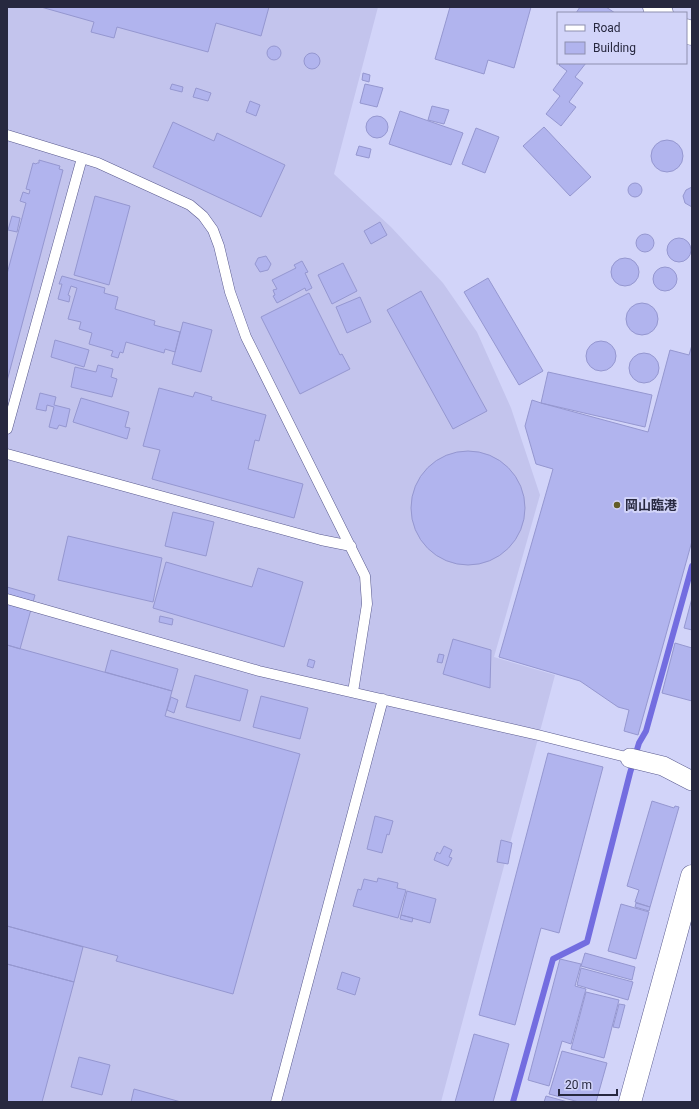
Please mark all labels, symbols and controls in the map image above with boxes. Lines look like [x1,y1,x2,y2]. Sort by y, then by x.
legend [557,12,687,64]
text: Road [593,21,621,35]
text: Building [593,41,636,55]
place label: 岡山臨港 [625,498,677,513]
marker: 岡山臨港 [612,500,622,510]
scale bar [559,1071,617,1097]
text: 20 m [565,1078,592,1092]

